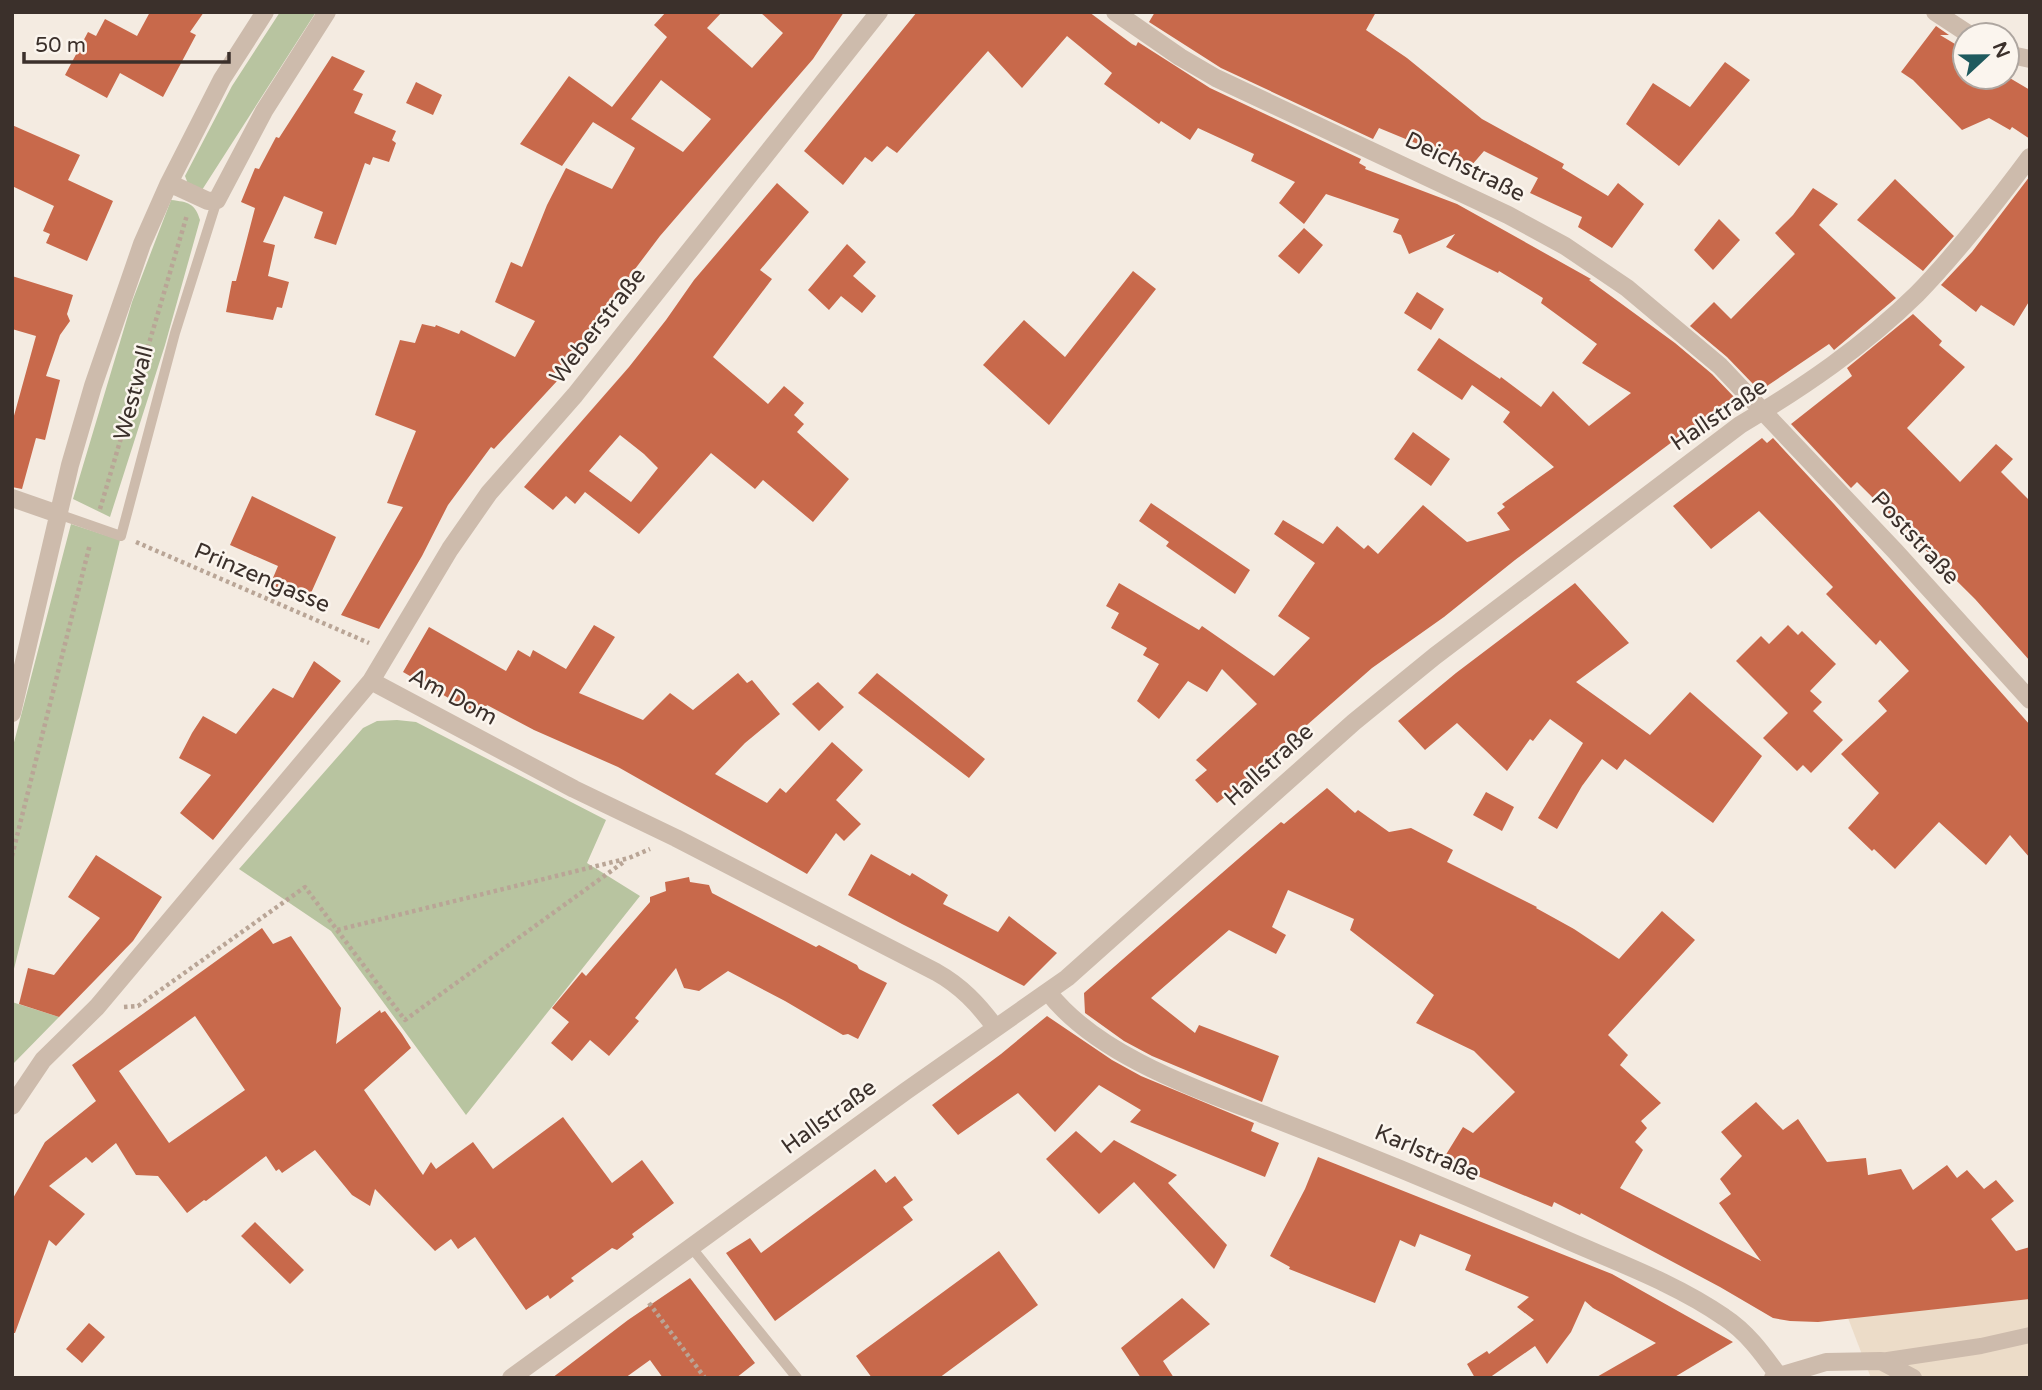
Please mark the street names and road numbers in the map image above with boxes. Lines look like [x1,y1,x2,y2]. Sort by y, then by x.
street label: Deichstraße [1400,126,1530,208]
street label: Weberstraße [544,262,652,390]
street label: Westwall [108,342,160,444]
street label: Hallstraße [1665,373,1773,457]
street label: Poststraße [1865,486,1965,590]
street label: Prinzengasse [190,537,334,619]
street label: Am Dom [404,662,502,732]
street label: Hallstraße [1219,718,1319,812]
street label: Hallstraße [776,1073,882,1161]
street label: Karlstraße [1370,1118,1484,1188]

